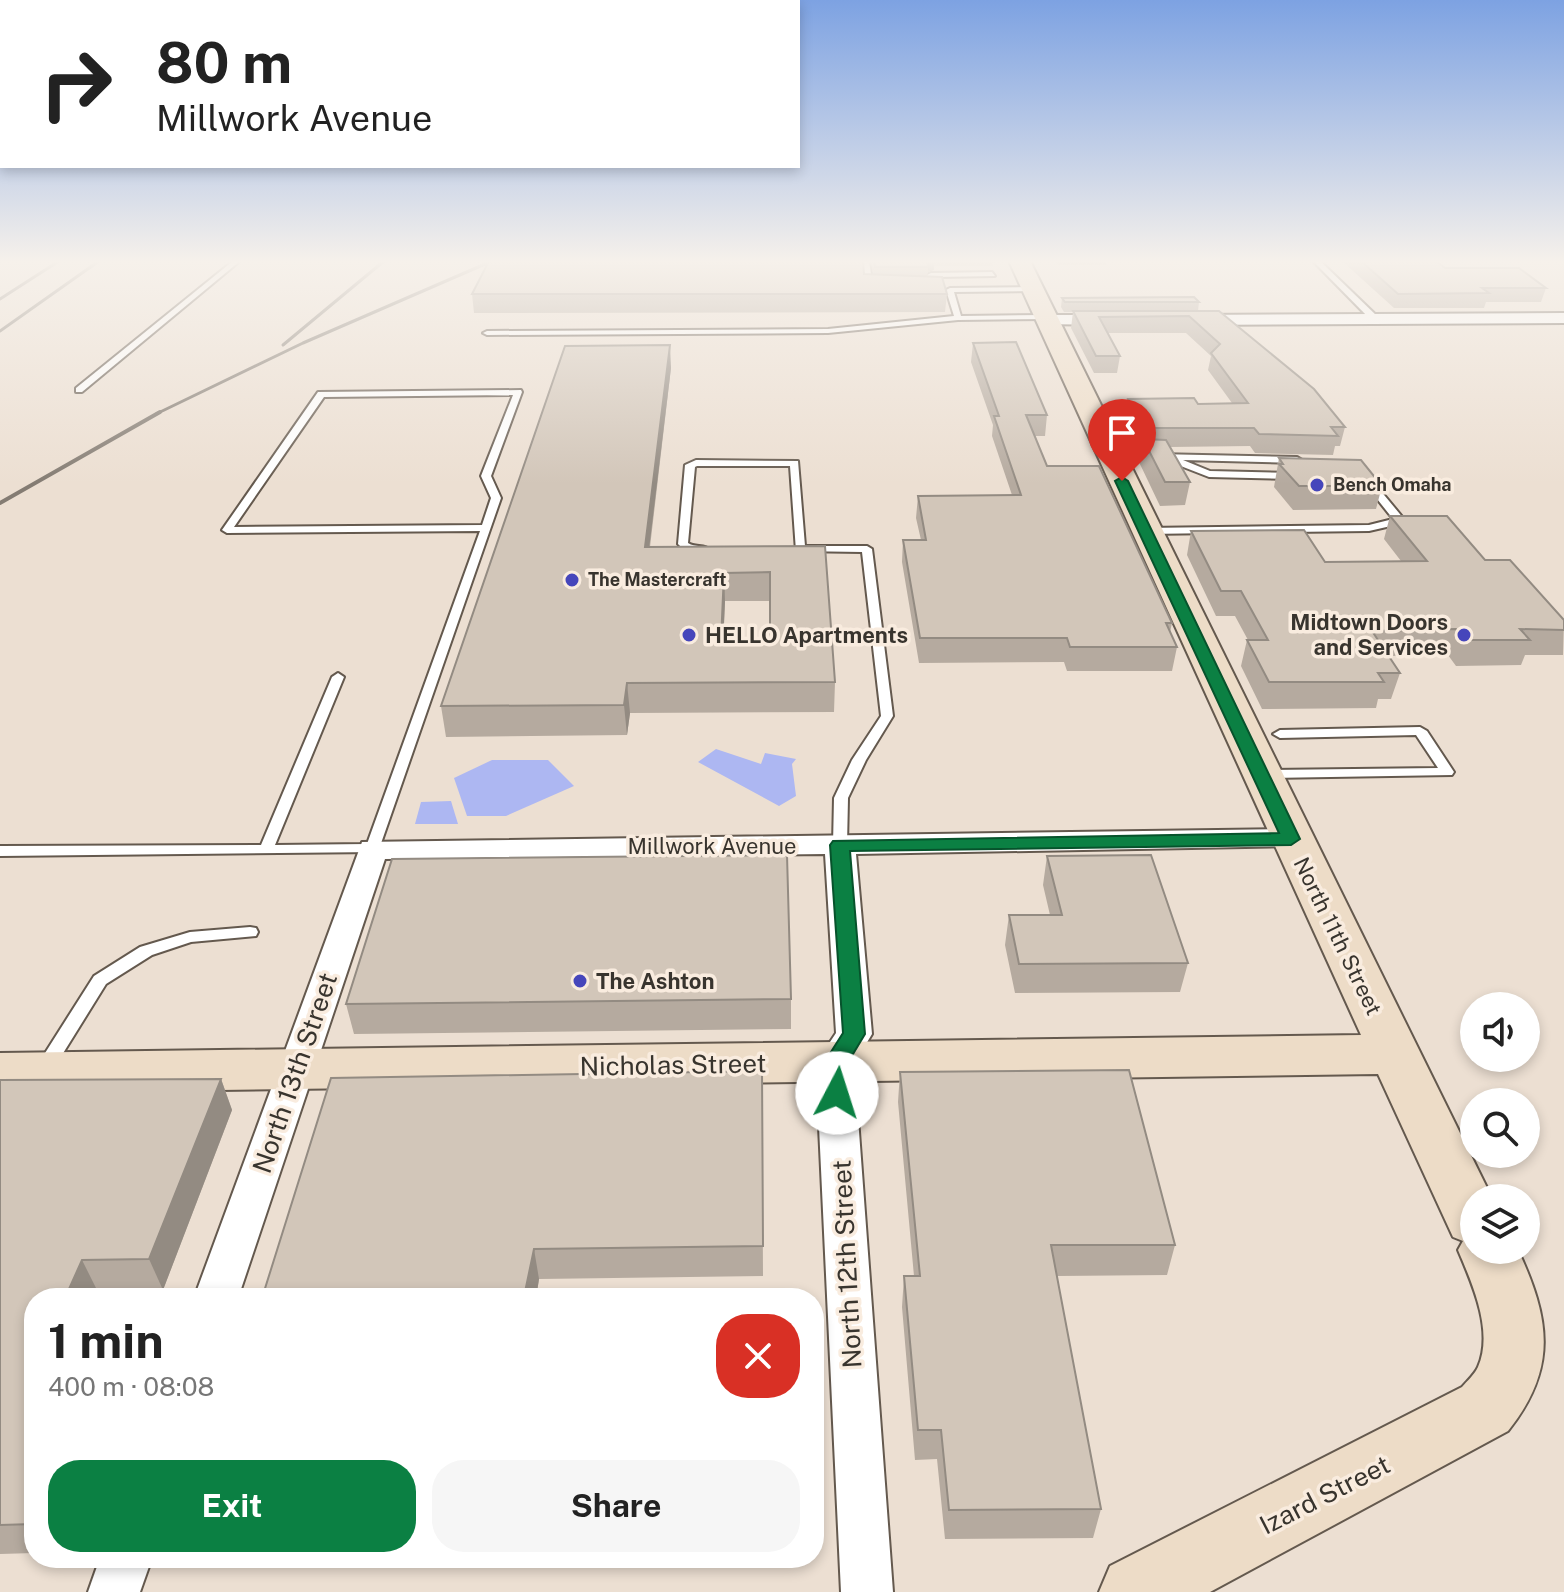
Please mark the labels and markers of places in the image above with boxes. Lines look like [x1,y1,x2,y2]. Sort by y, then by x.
pin [1088,399,1156,481]
place label: Bench Omaha [1333,474,1452,495]
marker: Bench Omaha [1308,476,1326,494]
place label: The Mastercraft [588,569,727,590]
marker: The Mastercraft [563,571,581,589]
place label: Midtown Doors and Services [1290,609,1448,660]
place label: HELLO Apartments [705,622,908,648]
marker: HELLO Apartments [680,626,698,644]
marker: Midtown Doors and Services [1455,626,1473,644]
place label: The Ashton [596,968,715,994]
marker: The Ashton [571,972,589,990]

